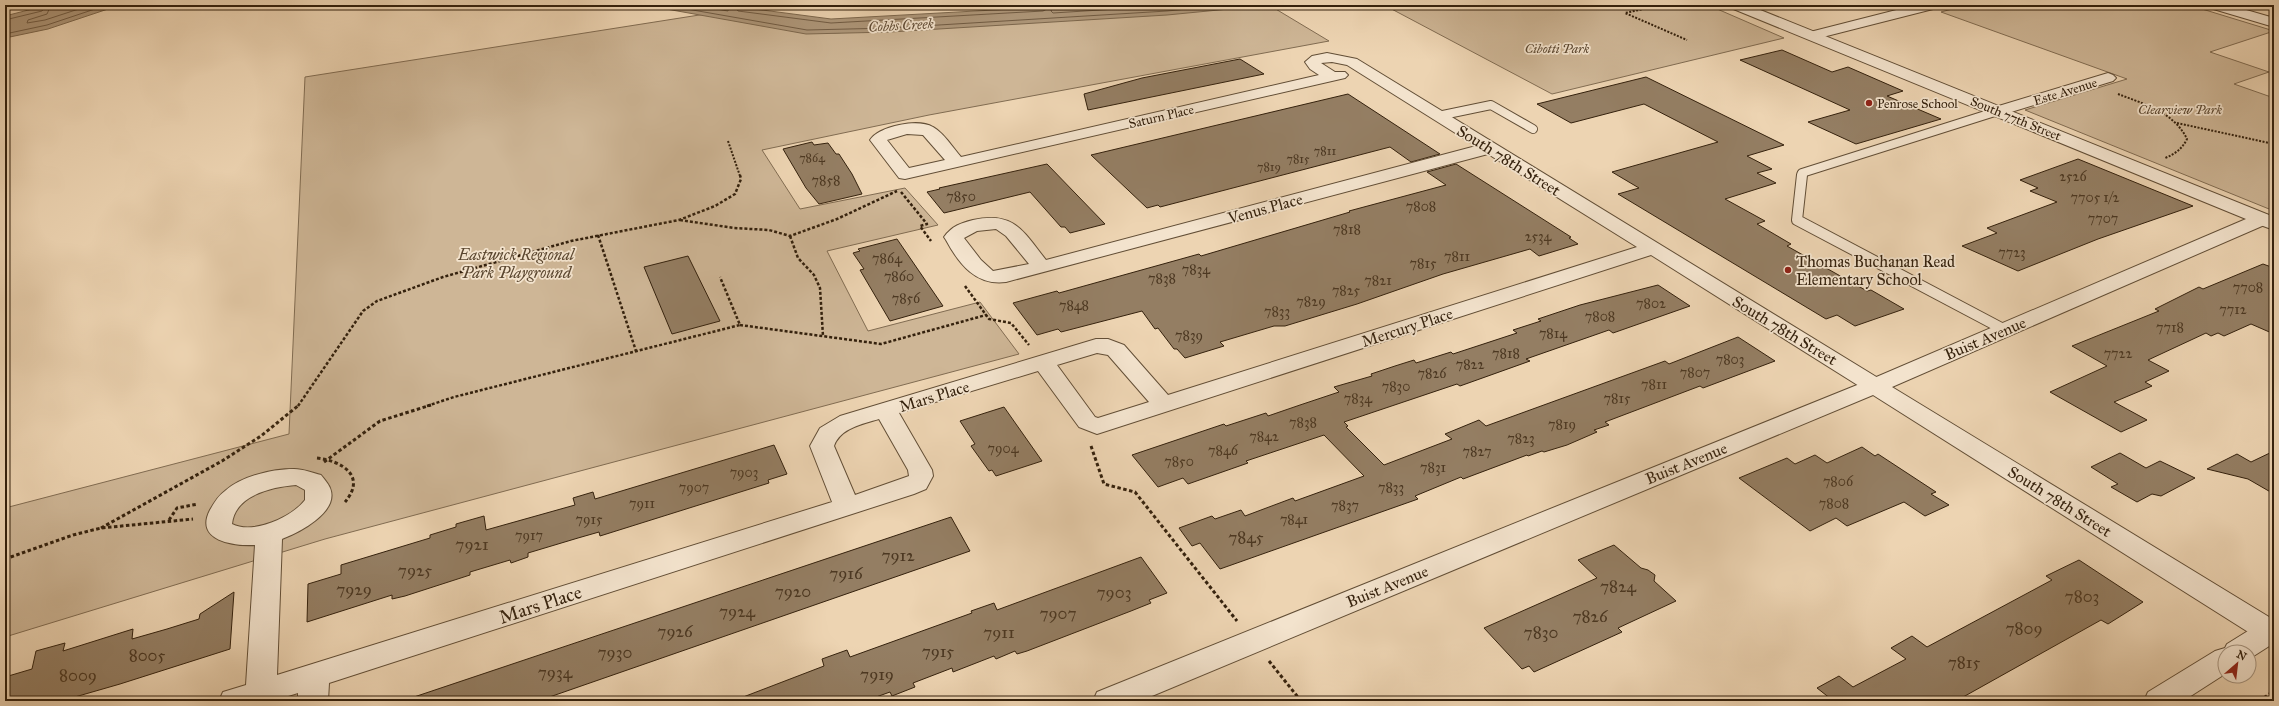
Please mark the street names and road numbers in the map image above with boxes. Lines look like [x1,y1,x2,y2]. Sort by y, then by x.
street label: Este Avenue [2031,75,2100,109]
street label: South 77th Street [1968,93,2064,145]
street label: Saturn Place [1127,102,1196,132]
street label: South 78th Street [1453,121,1564,200]
street label: Venus Place [1225,189,1305,228]
street label: South 78th Street [1729,292,1841,369]
street label: Mercury Place [1359,304,1455,351]
street label: Buist Avenue [1942,313,2029,364]
street label: Mars Place [897,377,972,416]
street label: Buist Avenue [1643,438,1730,488]
street label: South 78th Street [2004,462,2115,541]
street label: Buist Avenue [1344,561,1431,611]
street label: Mars Place [496,580,585,629]

